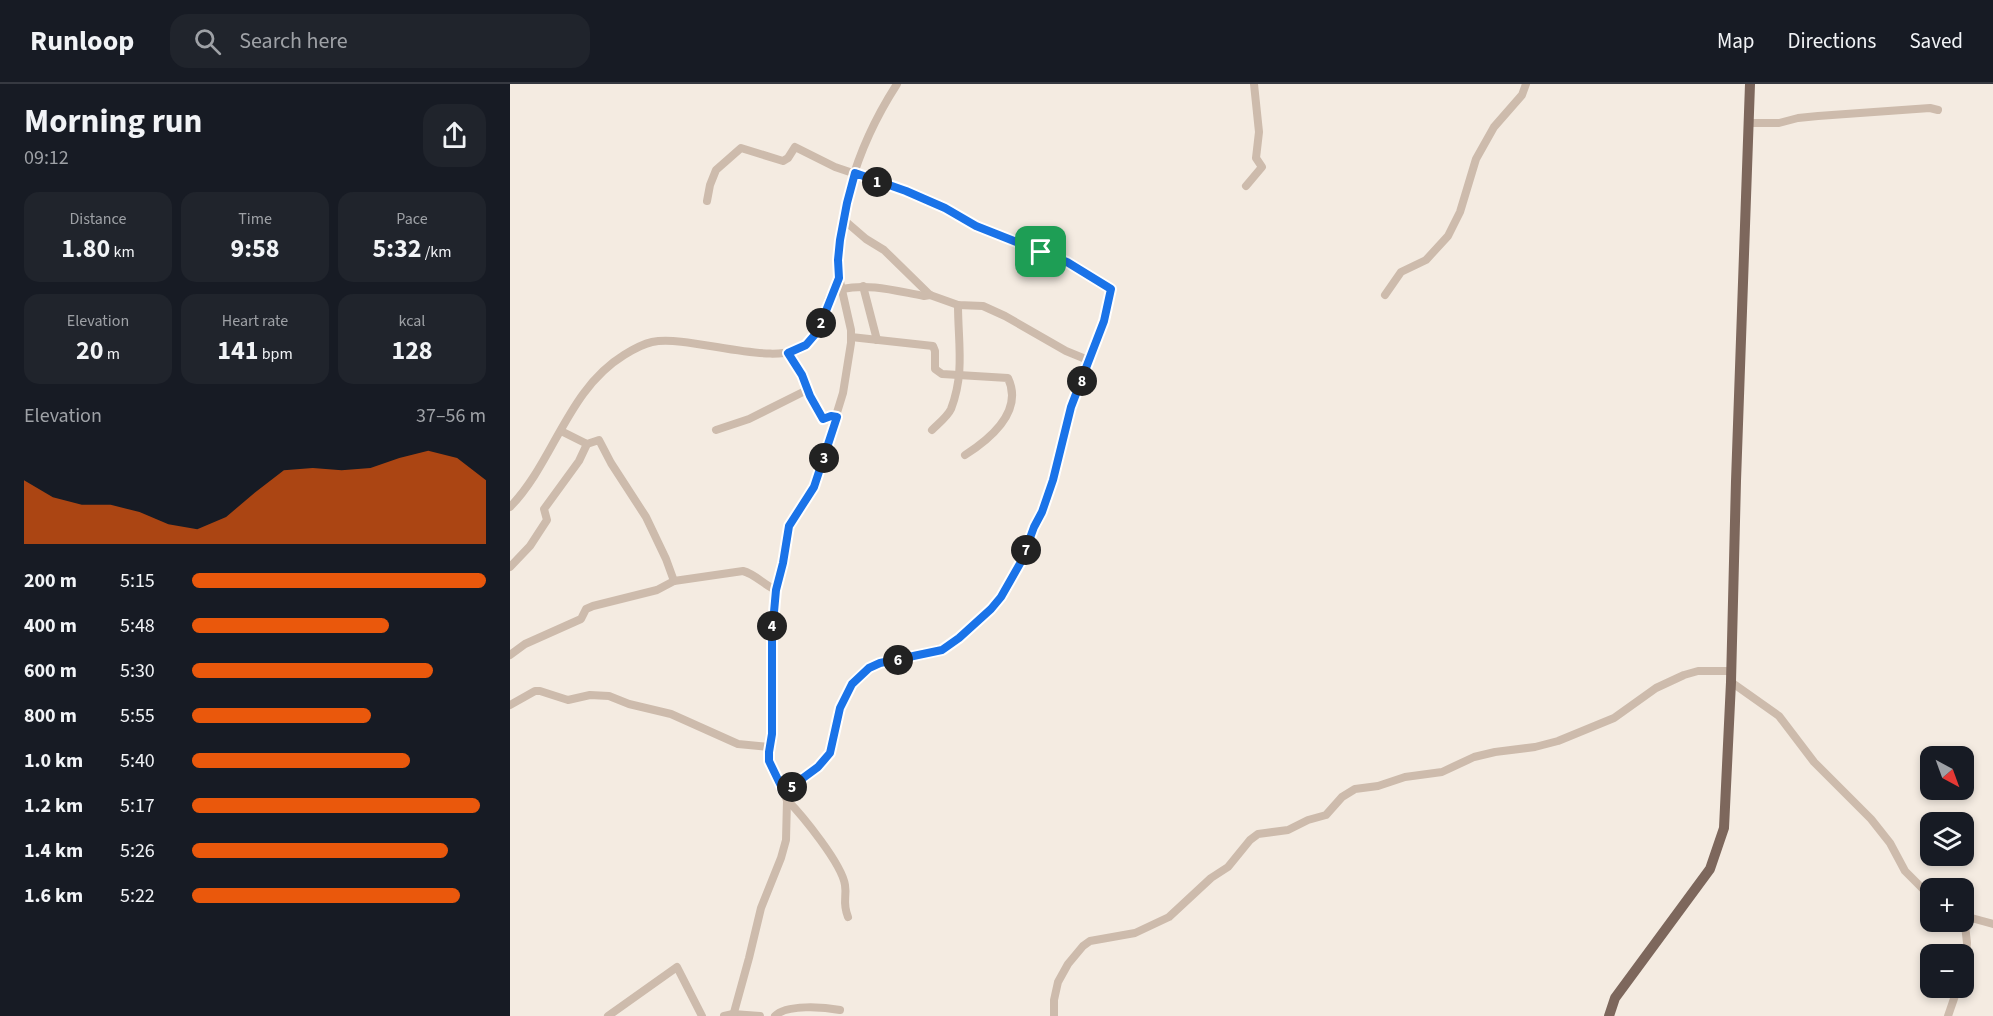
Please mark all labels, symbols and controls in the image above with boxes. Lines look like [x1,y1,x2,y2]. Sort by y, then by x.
search box [170,14,590,68]
text: Runloop [30,21,134,61]
icon: search [191,25,224,58]
text: Search here [239,25,348,57]
text: Map [1717,26,1755,56]
text: Directions [1788,26,1876,56]
text: Saved [1909,26,1963,56]
text: Morning run [24,98,202,145]
button: share [423,104,486,167]
text: 09:12 [24,144,69,172]
pin: 1 [862,167,892,197]
text: 1 [873,171,881,193]
text: Distance [70,208,126,230]
text: Time [238,208,272,230]
text: Pace [396,208,428,230]
pin [1015,226,1066,277]
text: 1.80 [61,230,110,267]
text: 9:58 [231,230,279,267]
text: 5:32 [373,230,422,267]
icon: arrive [1024,235,1057,268]
text: km [110,241,135,263]
text: /km [422,241,451,263]
pin: 2 [806,308,836,338]
text: Elevation [67,310,129,332]
text: Heart rate [222,310,288,332]
text: kcal [399,310,425,332]
text: 2 [817,312,825,334]
text: 20 [76,332,104,369]
text: 141 [217,332,258,369]
text: 128 [391,332,433,369]
text: m [104,343,120,365]
text: bpm [258,343,293,365]
pin: 8 [1067,366,1097,396]
text: 8 [1078,370,1086,392]
text: Elevation [24,402,102,430]
text: 37–56 m [416,402,486,430]
pin: 3 [809,443,839,473]
text: 3 [820,447,828,469]
pin: 7 [1011,535,1041,565]
text: 7 [1022,539,1030,561]
text: 200 m [24,567,77,595]
text: 5:15 [120,567,155,595]
pin: 4 [757,611,787,641]
text: 400 m [24,612,77,640]
text: 5:48 [120,612,155,640]
text: 4 [768,615,776,637]
pin: 6 [883,645,913,675]
text: 6 [894,649,902,671]
text: 600 m [24,657,77,685]
text: 5:30 [120,657,155,685]
text: 800 m [24,702,77,730]
text: 5:55 [120,702,155,730]
north arrow [1920,746,1974,800]
map controls [1920,746,1974,998]
text: 1.0 km [24,747,83,775]
text: 5:40 [120,747,155,775]
pin: 5 [777,772,807,802]
text: 5 [788,776,796,798]
text: 1.2 km [24,792,83,820]
text: 5:17 [120,792,155,820]
button: layers [1920,812,1974,866]
text: 1.4 km [24,837,83,865]
text: 5:26 [120,837,155,865]
button: + [1920,878,1974,932]
text: 1.6 km [24,882,83,910]
text: 5:22 [120,882,155,910]
button: − [1920,944,1974,998]

